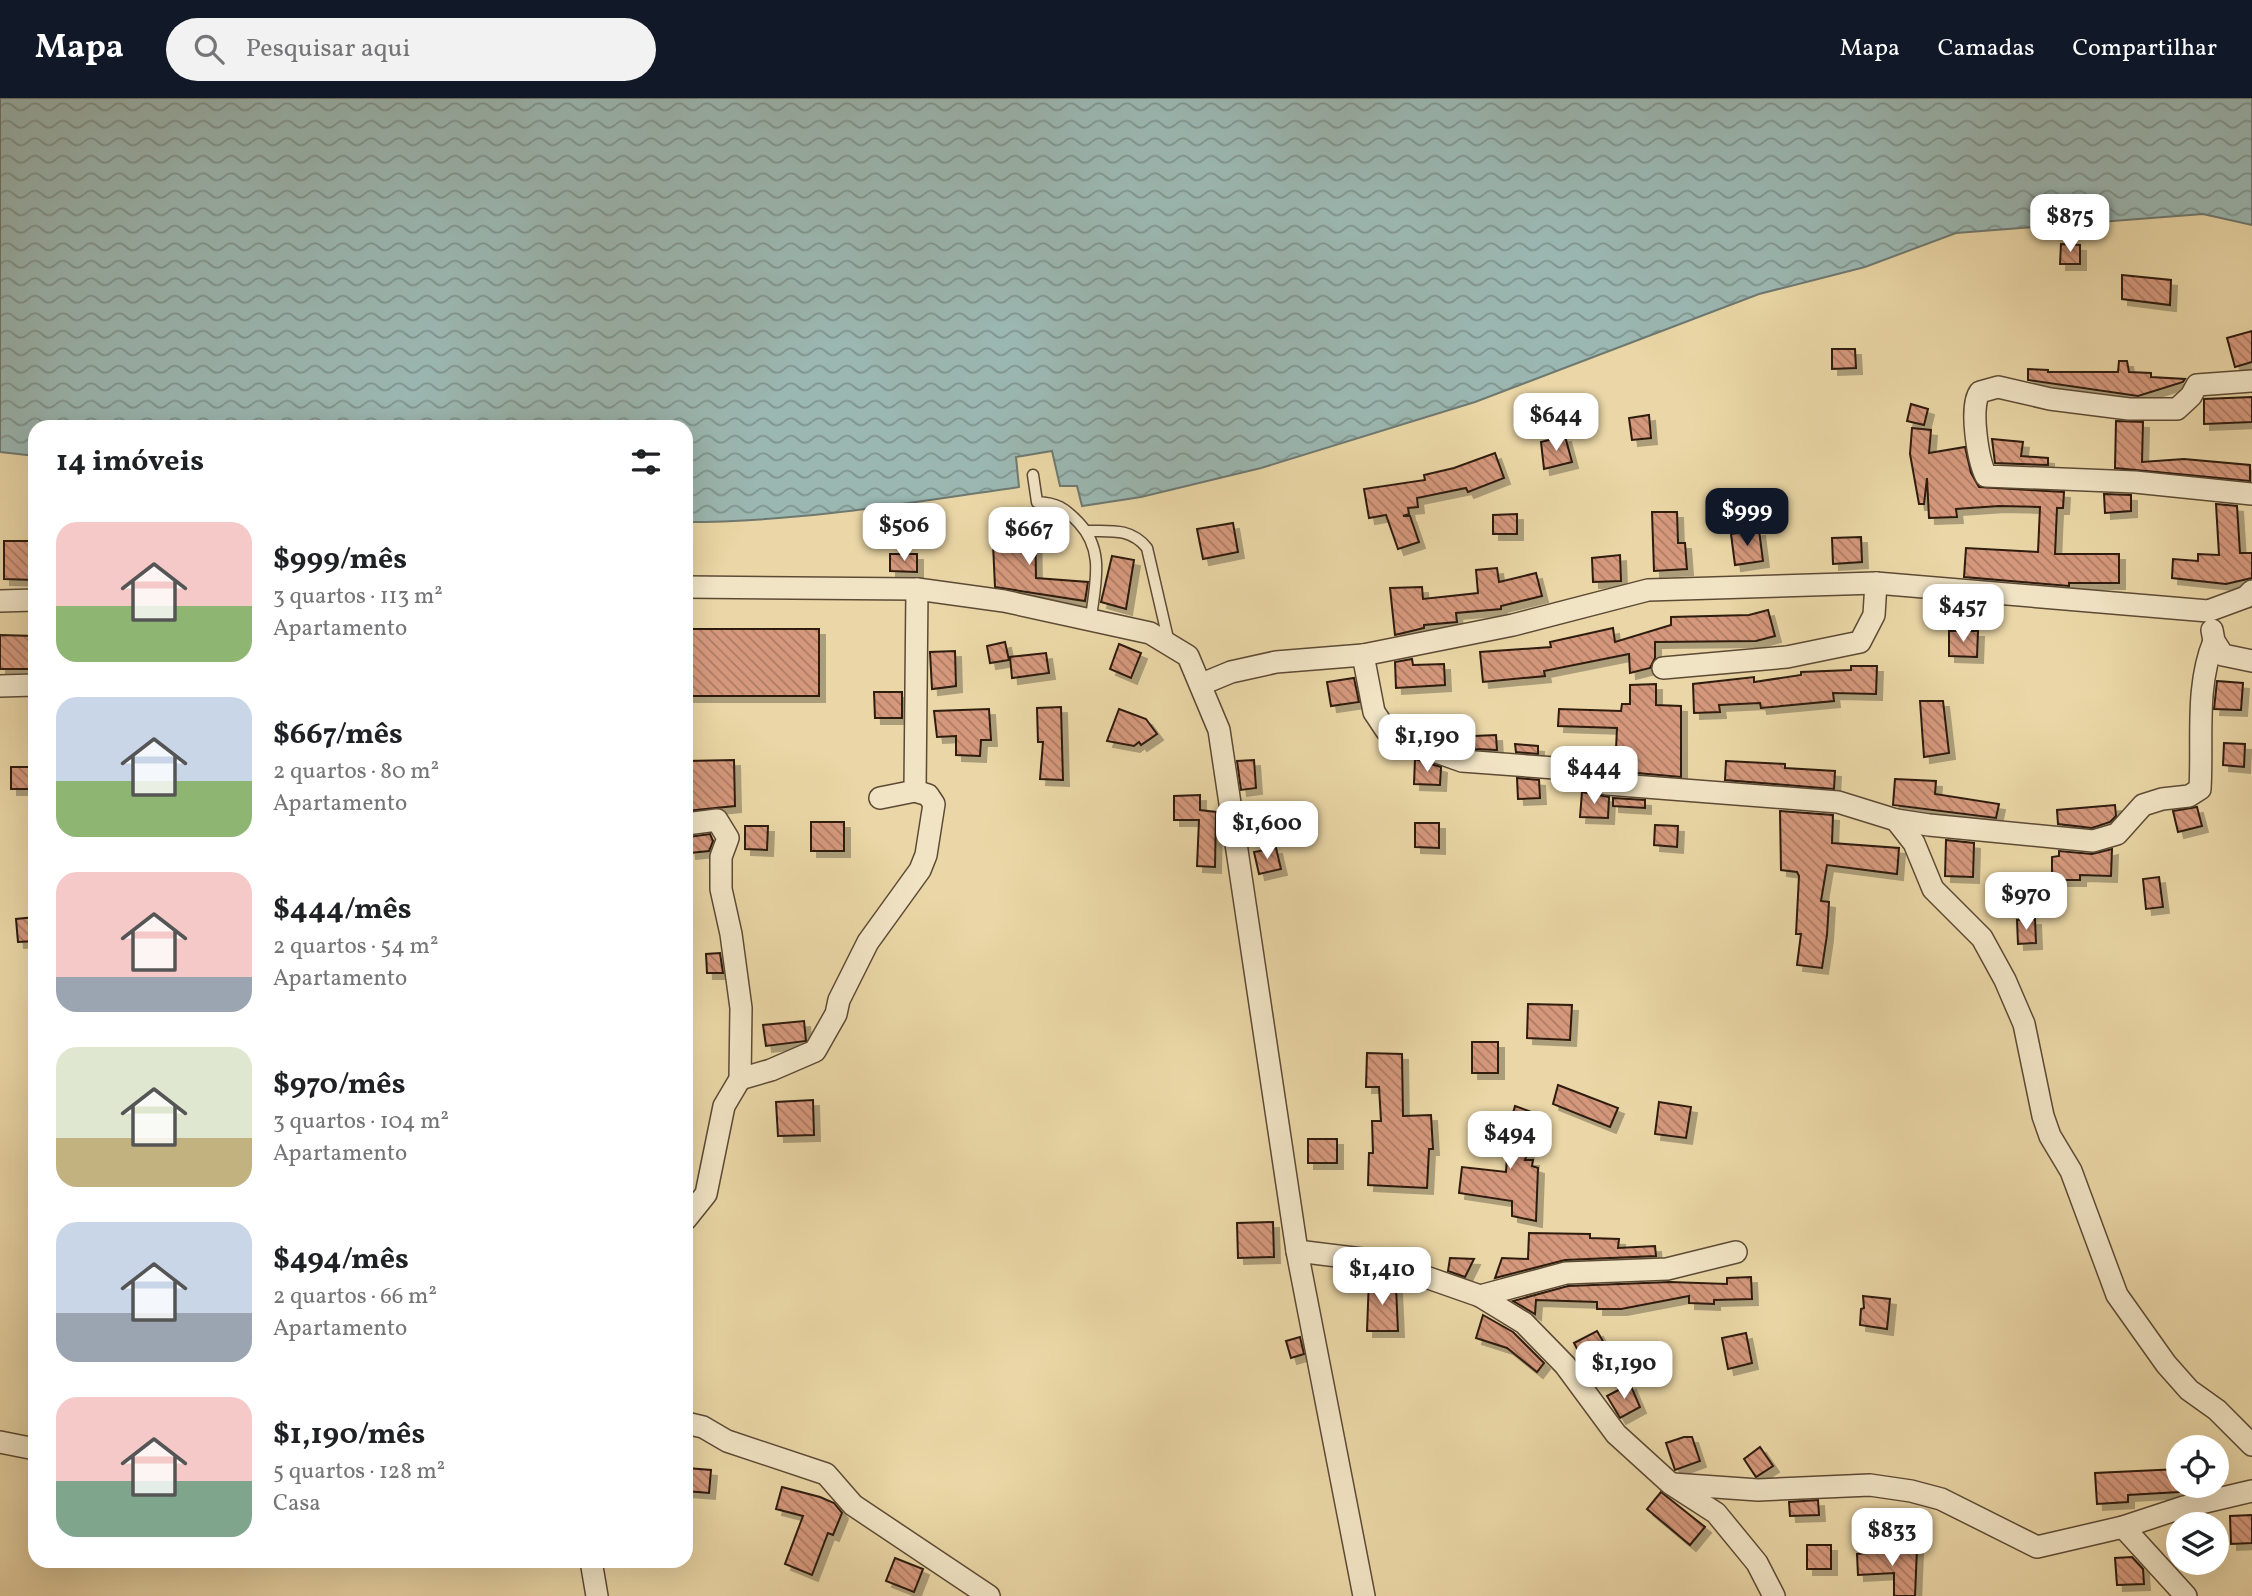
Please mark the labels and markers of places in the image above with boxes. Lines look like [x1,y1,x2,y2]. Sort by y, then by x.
pin: $875 [2029,194,2111,254]
pin: $644 [1515,394,1597,453]
pin: $999 [1706,489,1788,548]
pin: $506 [863,504,945,563]
pin: $667 [988,508,1070,567]
pin: $457 [1922,584,2004,644]
pin: $1,190 [1370,714,1484,774]
pin: $444 [1553,746,1635,806]
pin: $1,600 [1210,802,1324,861]
pin: $970 [1985,872,2067,932]
pin: $494 [1469,1112,1551,1171]
pin: $1,410 [1325,1248,1439,1307]
pin: $1,190 [1567,1342,1681,1401]
pin: $833 [1851,1508,1933,1568]

